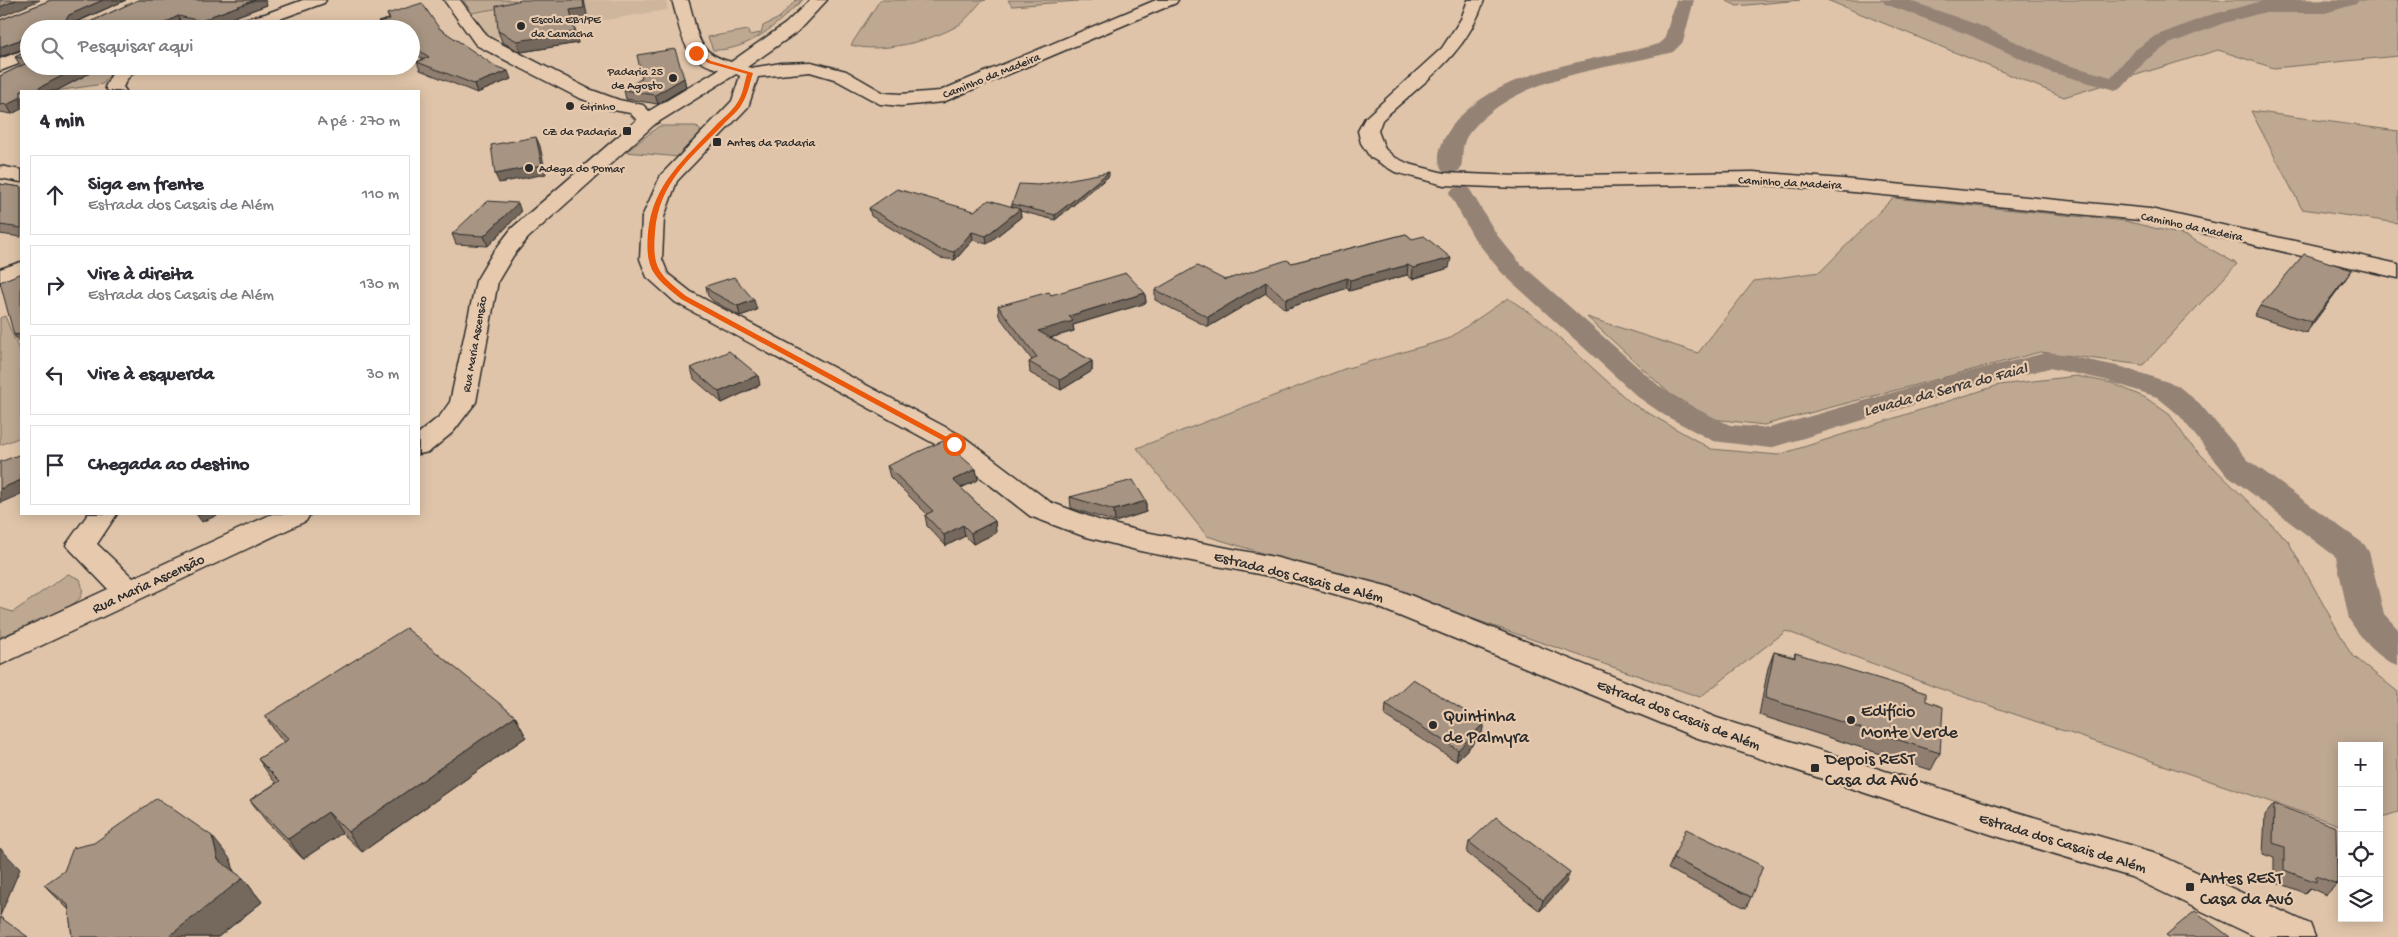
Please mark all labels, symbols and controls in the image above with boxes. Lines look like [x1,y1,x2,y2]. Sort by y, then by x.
place label: Escola EB1/PE da Camacha [531,14,601,42]
search box [20,20,420,75]
marker: Escola EB1/PE da Camacha [515,20,527,32]
icon: search [38,34,66,62]
text: Pesquisar aqui [78,36,193,59]
route end [685,42,708,65]
street label: Caminho da Madeira [941,51,1043,103]
place label: Padaria 25 de Agosto [606,66,663,94]
marker: Padaria 25 de Agosto [667,72,679,84]
marker: Girinho [564,100,576,112]
place label: Girinho [580,101,615,115]
text: 4 min [40,110,84,135]
text: A pé · 270 m [318,113,400,132]
marker: CZ da Padaria [621,125,633,137]
place label: CZ da Padaria [543,126,617,140]
marker: Antes da Padaria [711,136,723,148]
place label: Antes da Padaria [727,137,815,151]
marker: Adega do Pomar [523,162,535,174]
place label: Adega do Pomar [539,163,626,177]
text: Siga em frente [88,174,204,197]
street label: Caminho da Madeira [1738,174,1842,194]
icon: ahead [41,181,69,209]
text: 110 m [362,186,399,205]
text: Estrada dos Casais de Além [88,197,274,216]
street label: Caminho da Madeira [2139,210,2244,246]
text: Vire à direita [88,264,193,287]
icon: right [41,271,69,299]
text: 130 m [360,276,399,295]
text: Estrada dos Casais de Além [88,287,274,306]
street label: Rua Maria Ascensão [461,295,491,394]
water label: Levada da Serra do Faial [1862,360,2031,422]
icon: left [41,361,69,389]
text: Vire à esquerda [88,364,214,387]
text: 30 m [366,366,399,385]
route start [943,433,966,456]
icon: arrive [41,451,69,479]
text: Chegada ao destino [88,454,249,477]
street label: Estrada dos Casais de Além [1212,548,1386,608]
street label: Rua Maria Ascensão [90,551,208,619]
street label: Estrada dos Casais de Além [1594,676,1763,756]
place label: Edifício Monte Verde [1861,702,1959,744]
place label: Quintinha de Palmyra [1443,707,1530,749]
marker: Edifício Monte Verde [1845,714,1857,726]
marker: Quintinha de Palmyra [1427,719,1439,731]
map controls [2338,742,2383,922]
button: + [2338,742,2383,787]
place label: Depois REST Casa da Avó [1824,750,1918,792]
marker: Depois REST Casa da Avó [1809,762,1821,774]
button: − [2338,787,2383,832]
street label: Estrada dos Casais de Além [1976,810,2149,878]
button: locate [2338,832,2383,877]
place label: Antes REST Casa da Avó [2200,869,2293,911]
button: layers [2338,877,2383,922]
marker: Antes REST Casa da Avó [2184,881,2196,893]

